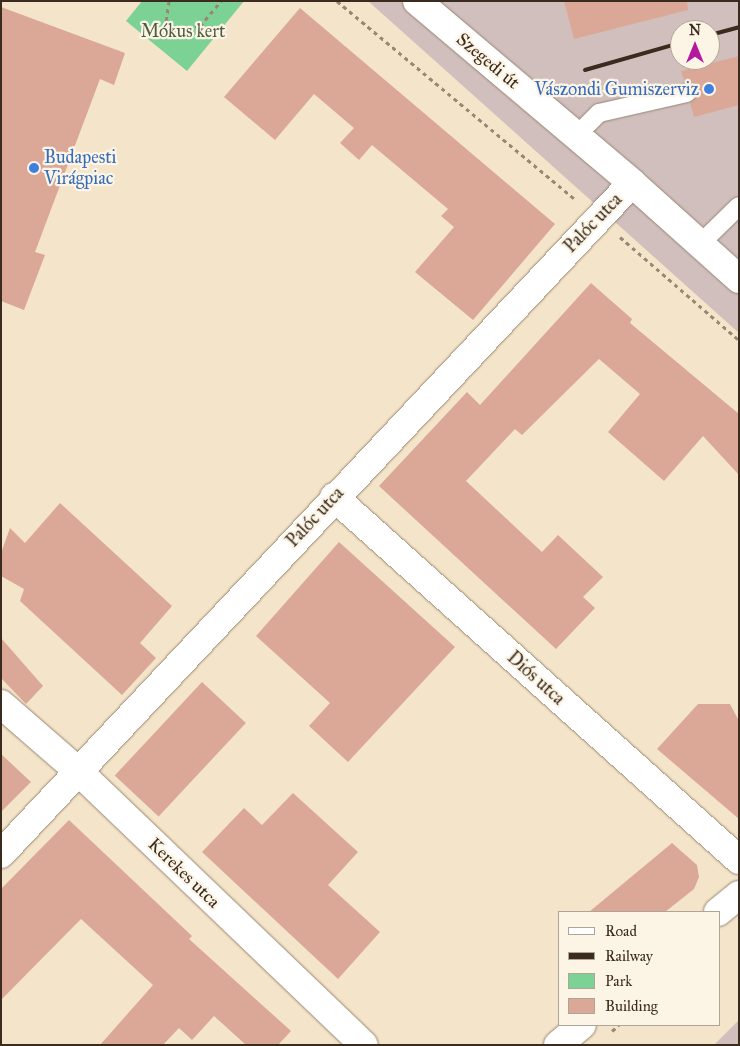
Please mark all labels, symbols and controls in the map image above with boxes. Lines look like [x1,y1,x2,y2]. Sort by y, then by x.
park label: Mókus kert [141,20,225,42]
north arrow [670,20,720,70]
text: N [689,22,701,39]
street label: Szegedi út [452,28,524,94]
place label: Vászondi Gumiszerviz [534,78,699,100]
marker: Vászondi Gumiszerviz [703,83,715,95]
place label: Budapesti Virágpiac [44,147,117,190]
marker: Budapesti Virágpiac [28,162,40,174]
street label: Palóc utca [559,189,627,257]
street label: Palóc utca [282,482,348,552]
street label: Diós utca [503,647,569,709]
street label: Kerekes utca [144,833,224,913]
legend [558,911,720,1026]
text: Road [605,922,637,940]
text: Railway [605,947,653,965]
text: Park [605,972,632,990]
text: Building [605,997,658,1015]

